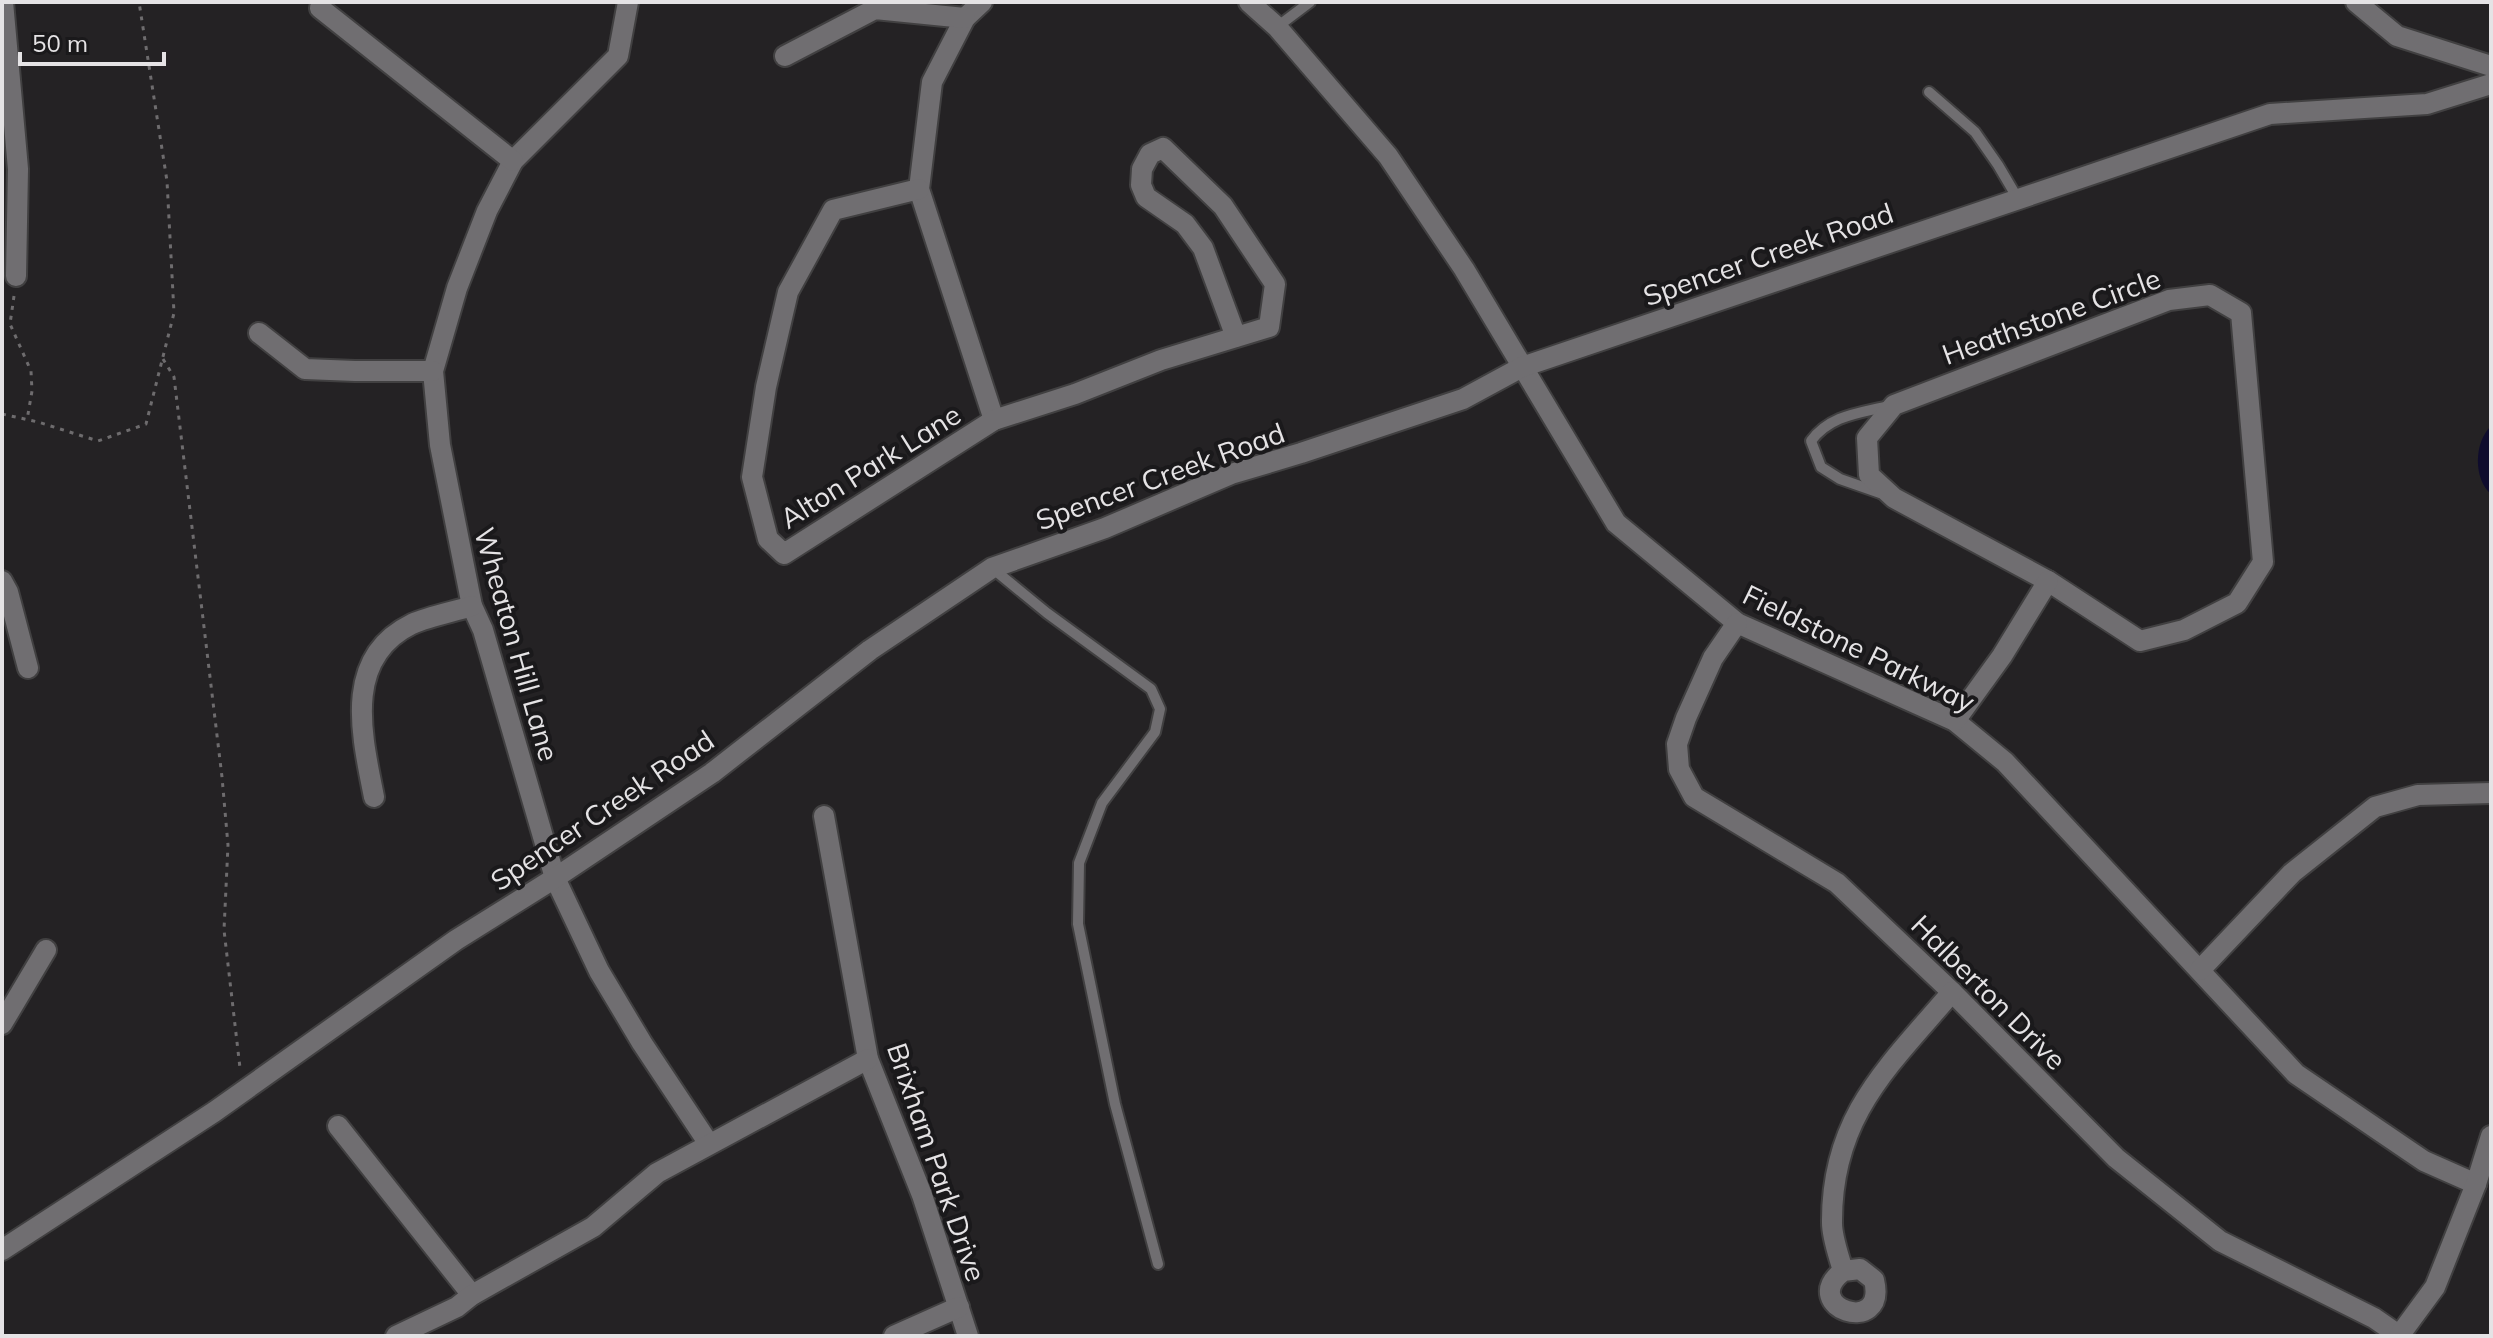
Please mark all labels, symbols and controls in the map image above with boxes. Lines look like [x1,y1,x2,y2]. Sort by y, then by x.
scale bar [20,16,164,66]
text: 50 m [32,28,88,58]
street label: Spencer Creek Road [1638,195,1898,313]
street label: Heathstone Circle [1937,260,2165,372]
street label: Alton Park Lane [773,396,967,536]
street label: Spencer Creek Road [1031,415,1289,537]
street label: Wheaton Hill Lane [467,523,567,765]
street label: Fieldstone Parkway [1737,577,1981,719]
street label: Spencer Creek Road [484,722,720,898]
street label: Halberton Drive [1904,907,2074,1077]
street label: Brixham Park Drive [880,1038,994,1286]

